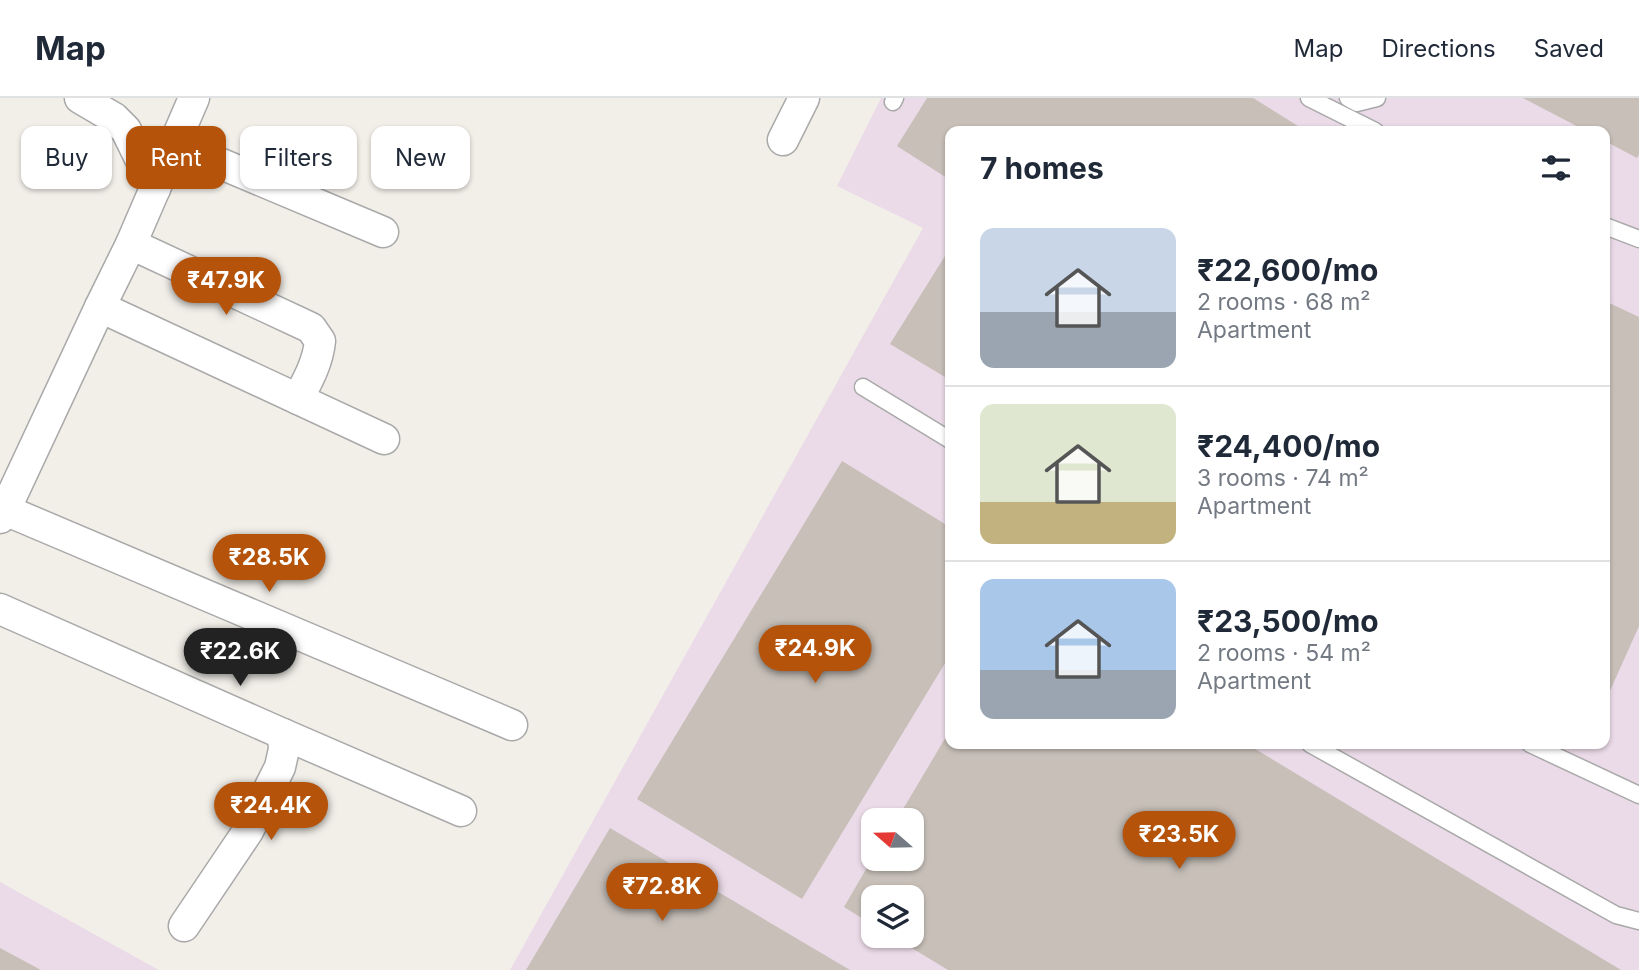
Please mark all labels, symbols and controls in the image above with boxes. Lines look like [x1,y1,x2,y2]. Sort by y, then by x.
text: Map [35,28,106,68]
text: Map [1294,34,1343,63]
text: Directions [1381,34,1496,63]
text: Saved [1534,34,1604,63]
chip: Buy [21,126,112,189]
chip: Rent [126,126,226,189]
chip: Filters [240,126,357,189]
chip: New [371,126,470,189]
icon: filters [1537,149,1575,187]
text: 7 homes [980,150,1104,186]
text: ₹22,600/mo [1197,252,1378,288]
icon: home [1036,256,1120,340]
pin: ₹47.9K [169,258,283,317]
text: ₹47.9K [187,266,265,294]
text: 2 rooms · 68 m² [1197,288,1370,316]
text: Apartment [1197,316,1311,344]
text: ₹24,400/mo [1197,428,1380,464]
icon: home [1036,432,1120,516]
text: 3 rooms · 74 m² [1197,464,1369,492]
text: Apartment [1197,492,1311,520]
pin: ₹28.5K [212,534,326,594]
text: ₹28.5K [229,543,309,571]
text: ₹23,500/mo [1197,603,1379,639]
icon: home [1036,607,1120,691]
pin: ₹24.9K [758,626,872,685]
pin: ₹22.6K [183,628,297,688]
text: ₹24.9K [775,634,855,662]
text: ₹22.6K [200,637,280,665]
text: 2 rooms · 54 m² [1197,639,1371,667]
text: Apartment [1197,667,1311,695]
pin: ₹24.4K [214,782,328,842]
text: ₹24.4K [230,791,312,819]
north arrow [861,808,924,872]
map controls [861,808,924,948]
pin: ₹23.5K [1122,812,1236,871]
text: ₹23.5K [1139,820,1219,848]
pin: ₹72.8K [605,864,719,923]
text: ₹72.8K [622,872,702,900]
button: layers [861,885,924,948]

